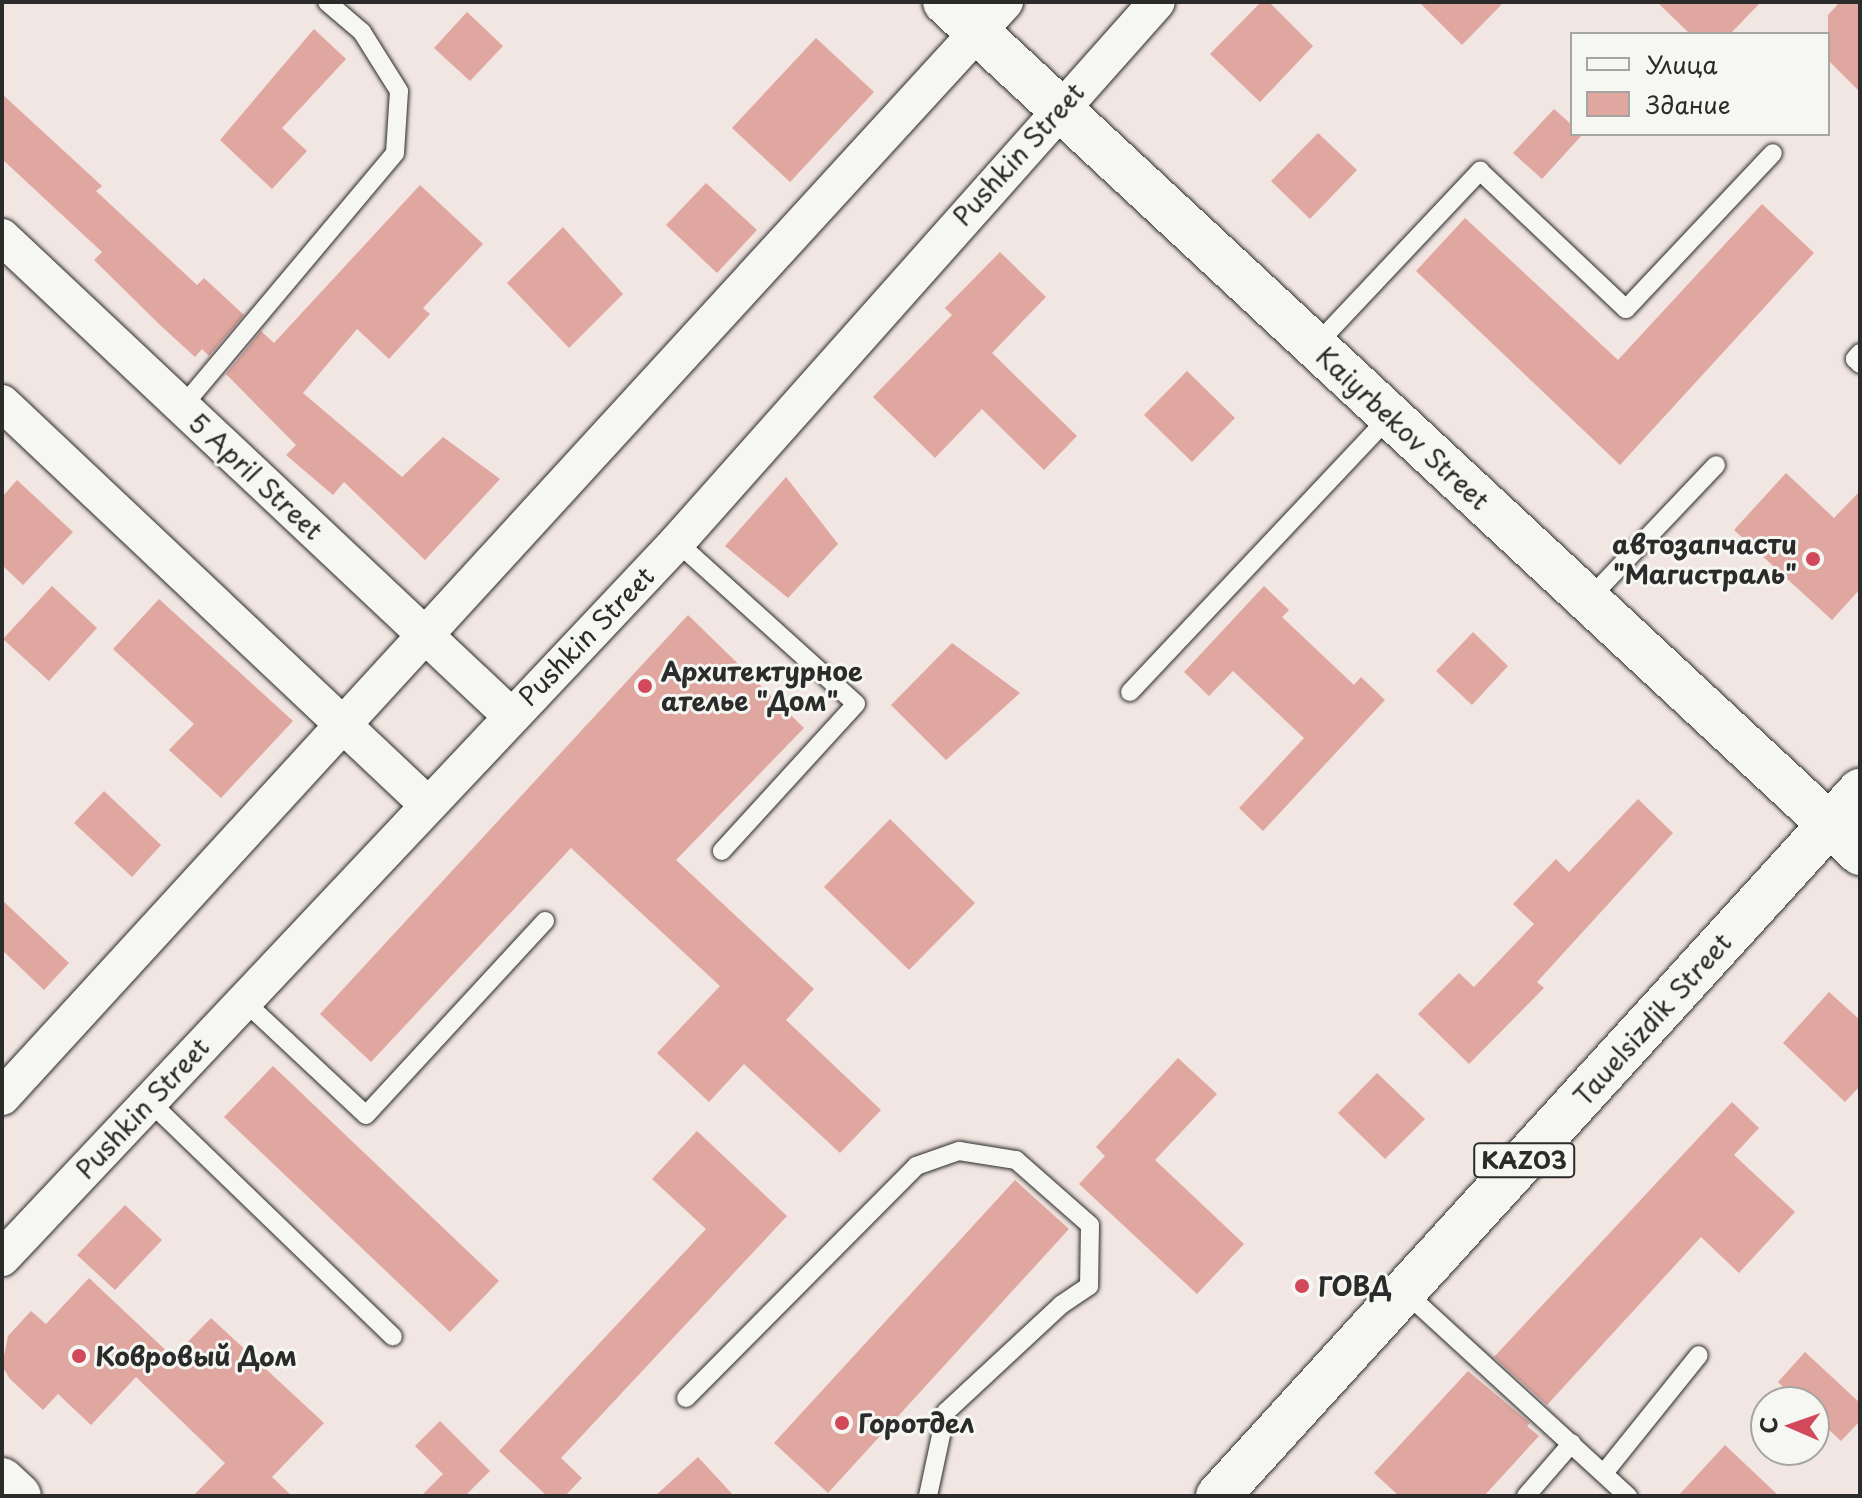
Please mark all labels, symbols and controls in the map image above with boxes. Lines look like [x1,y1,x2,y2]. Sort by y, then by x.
legend [1570,32,1830,136]
text: Улица [1646,46,1718,82]
street label: Pushkin Street [945,75,1091,233]
text: Здание [1646,86,1731,122]
street label: Kaiyrbekov Street [1310,340,1496,516]
street label: 5 April Street [181,405,331,547]
place label: автозапчасти "Магистраль" [1612,528,1797,590]
marker: автозапчасти "Магистраль" [1804,550,1822,568]
street label: Pushkin Street [511,559,661,713]
place label: Архитектурное ателье "Дом" [661,655,863,716]
marker: Архитектурное ателье "Дом" [636,677,654,695]
street label: Tauelsіzdіk Street [1566,926,1738,1112]
street label: Pushkin Street [68,1030,216,1186]
road number: KАZ03 [1472,1140,1576,1180]
place label: ГОВД [1318,1270,1392,1302]
marker: ГОВД [1293,1277,1311,1295]
place label: Ковровый Дом [95,1340,296,1372]
marker: Ковровый Дом [70,1347,88,1365]
north arrow [1750,1386,1830,1466]
place label: Горотдел [858,1407,974,1439]
marker: Горотдел [833,1414,851,1432]
text: С [1751,1416,1784,1434]

